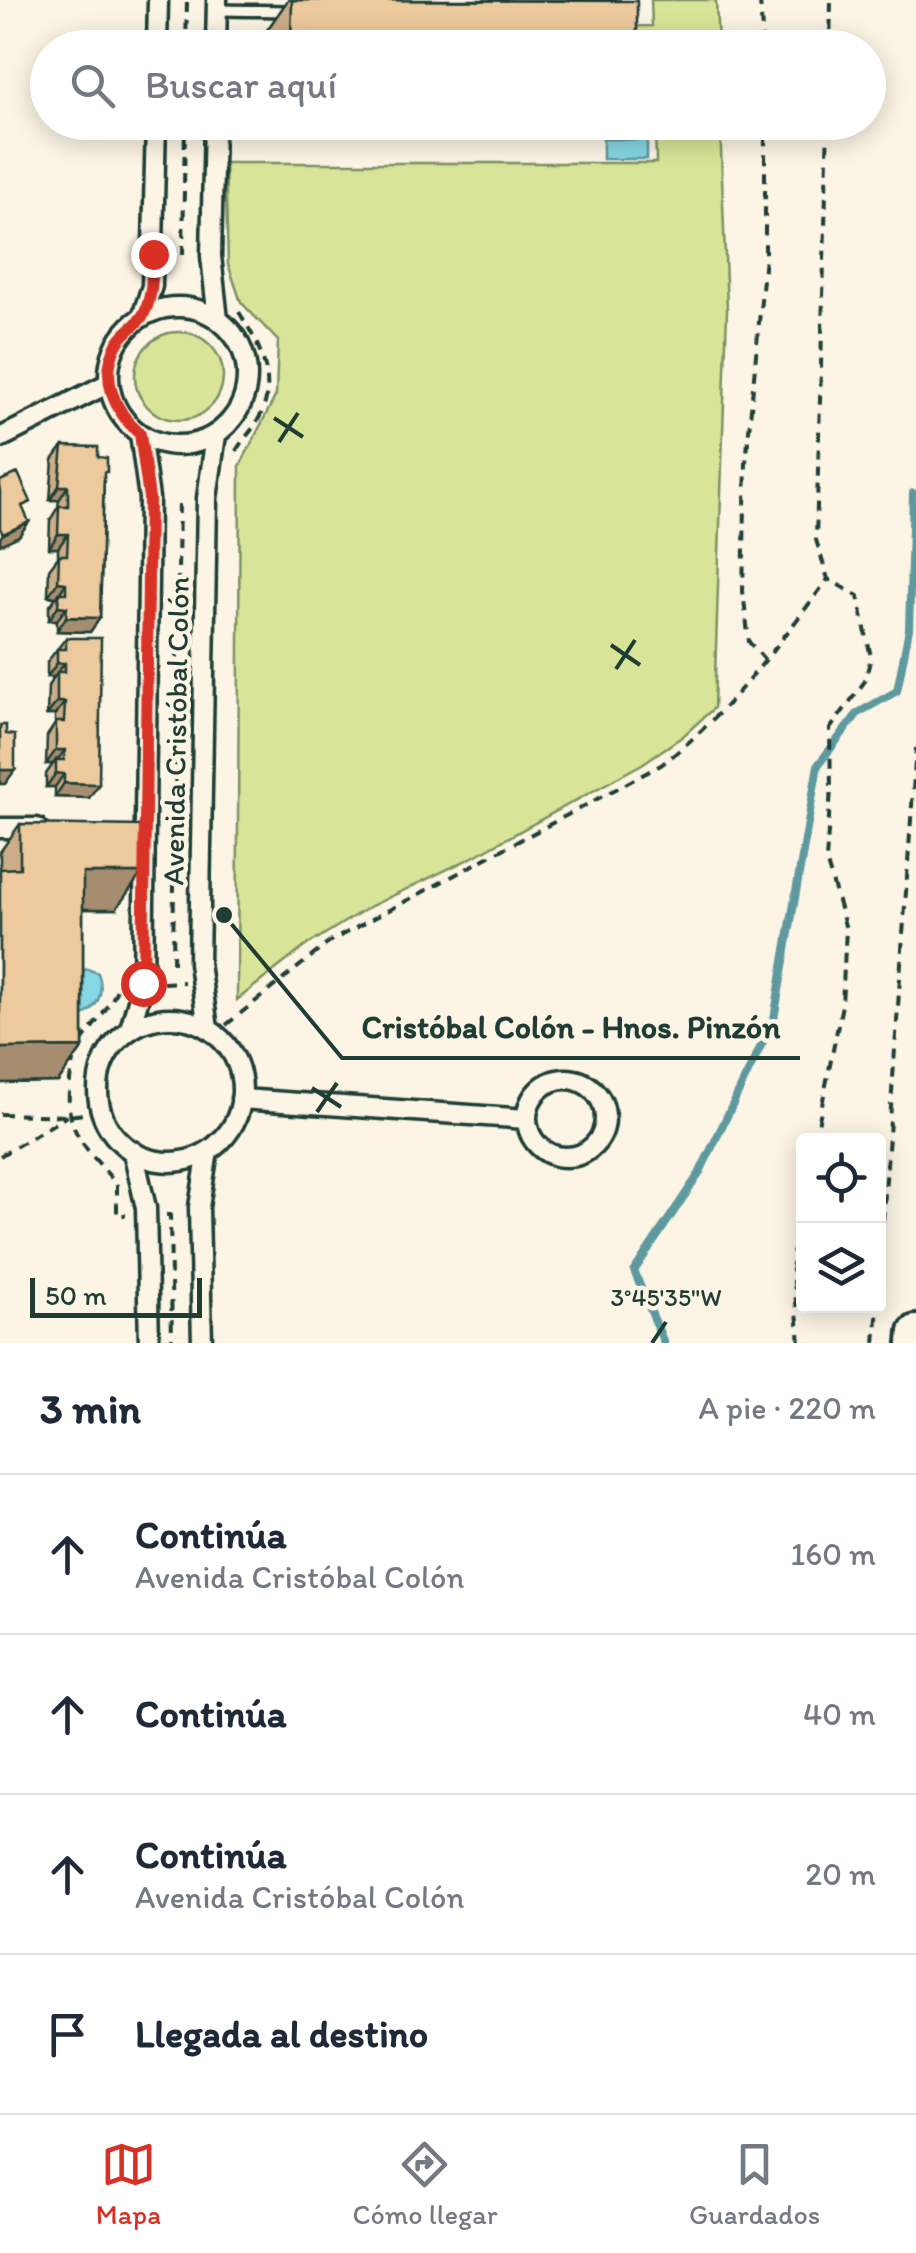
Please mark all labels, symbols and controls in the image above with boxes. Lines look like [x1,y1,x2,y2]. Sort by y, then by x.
search box [30,30,886,140]
icon: search [65,58,120,113]
text: Buscar aquí [145,62,337,108]
route end [131,232,177,278]
street label: Avenida Cristóbal Colón [154,576,197,886]
route start [121,961,167,1007]
callout: Cristóbal Colón - Hnos. Pinzón [342,996,800,1058]
text: Cristóbal Colón - Hnos. Pinzón [362,1008,781,1046]
map controls [796,1133,886,1313]
button: locate [796,1133,886,1223]
button: layers [796,1223,886,1313]
scale bar [30,1273,202,1318]
text: 50 m [45,1278,107,1312]
text: 3°45'35"W [610,1282,722,1312]
text: 3 min [40,1383,141,1434]
text: A pie · 220 m [698,1389,876,1427]
text: Continúa [135,1512,287,1558]
icon: ahead [40,1527,95,1582]
text: 160 m [790,1535,876,1573]
text: Avenida Cristóbal Colón [135,1558,464,1596]
icon: ahead [40,1687,95,1742]
text: Continúa [135,1691,287,1737]
text: 40 m [803,1695,876,1733]
text: Continúa [135,1832,287,1878]
icon: ahead [40,1847,95,1902]
text: 20 m [805,1855,876,1893]
text: Avenida Cristóbal Colón [135,1878,464,1916]
icon: arrive [40,2007,95,2062]
text: Llegada al destino [135,2011,428,2057]
tab: Mapa [96,2137,161,2231]
tab: Cómo llegar [352,2137,497,2231]
tab: Guardados [689,2137,820,2231]

